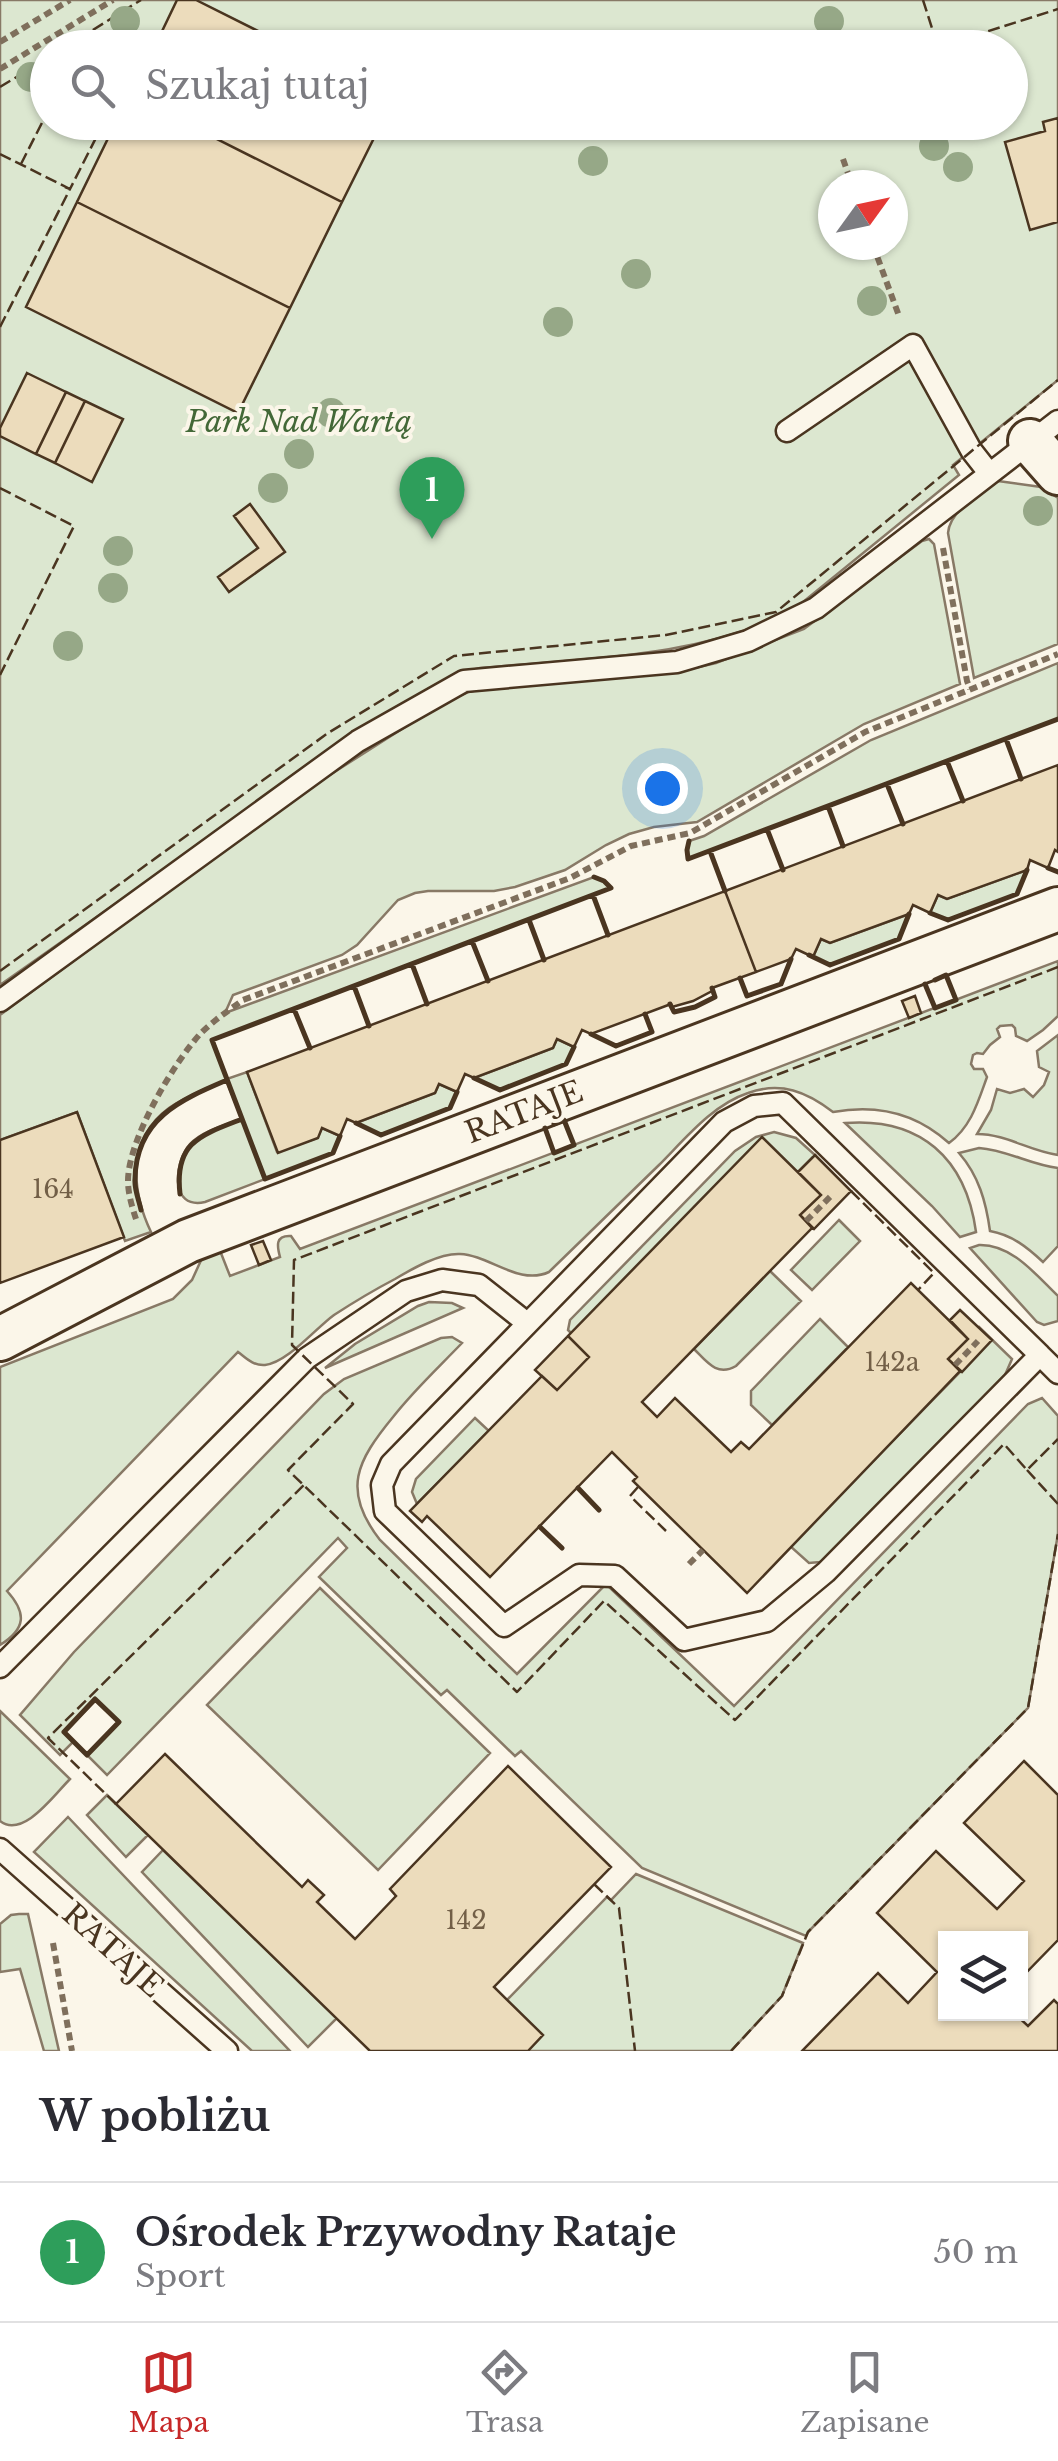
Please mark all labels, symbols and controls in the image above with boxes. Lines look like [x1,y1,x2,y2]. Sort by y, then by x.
search box [30,30,1028,140]
icon: search [65,58,120,113]
text: Szukaj tutaj [145,62,370,109]
north arrow [818,170,908,260]
park label: Park Nad Wartą [185,403,412,440]
pin: 1 [400,456,464,539]
your location [637,763,688,814]
street label: RATAJE [460,1073,588,1151]
house number: 164 [32,1174,74,1205]
house number: 142a [864,1347,920,1378]
street label: RATAJE [55,1895,171,2005]
house number: 142 [445,1905,487,1936]
map controls [938,1931,1028,2021]
button: layers [938,1931,1028,2021]
text: W pobliżu [40,2090,270,2142]
text: Ośrodek Przywodny Rataje [135,2209,677,2256]
text: 1 [66,2232,79,2272]
text: 50 m [933,2232,1018,2272]
text: Sport [135,2256,226,2296]
tab: Mapa [128,2345,209,2440]
tab: Trasa [466,2345,543,2440]
tab: Zapisane [800,2345,930,2440]

